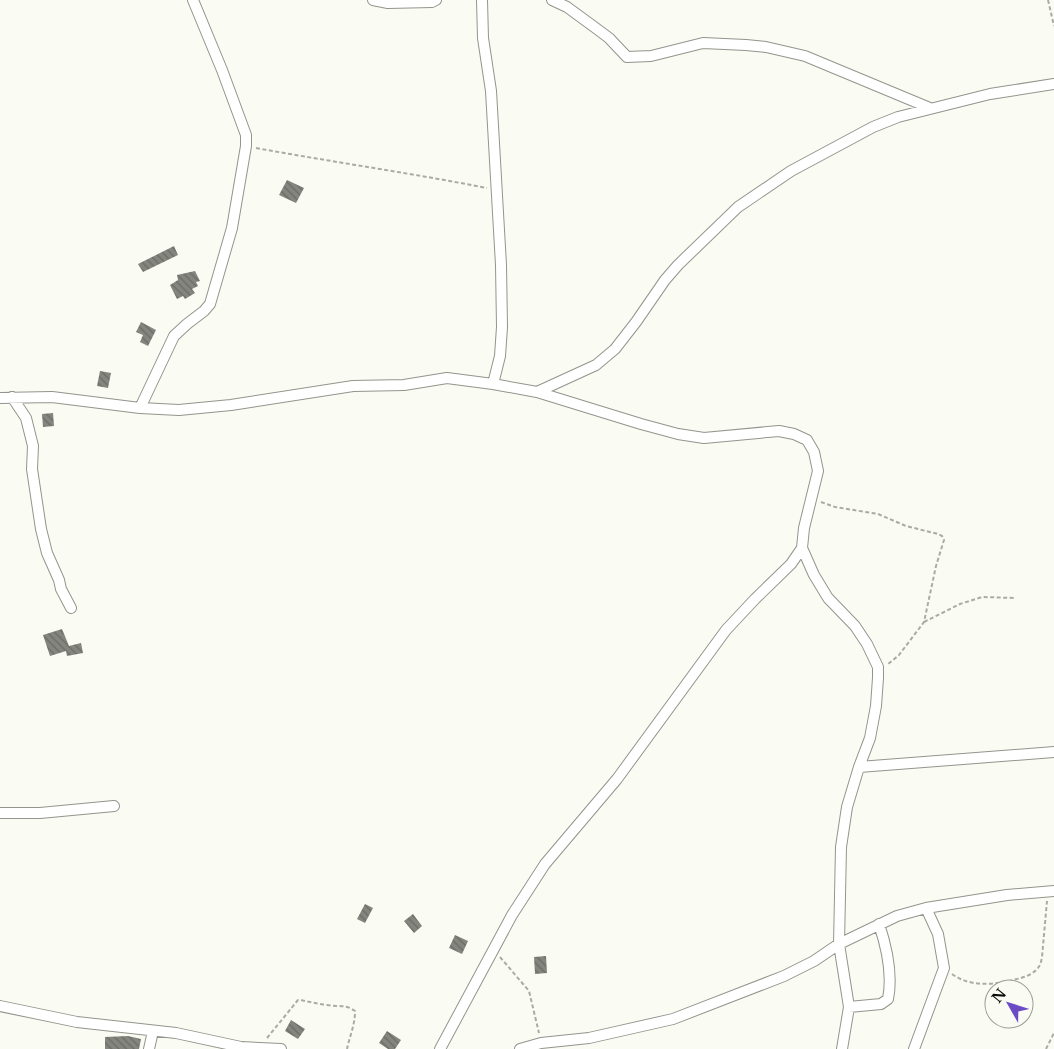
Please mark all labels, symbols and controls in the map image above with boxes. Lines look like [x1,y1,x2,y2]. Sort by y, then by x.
north arrow [984,979,1034,1029]
text: N [988,985,1010,1007]

